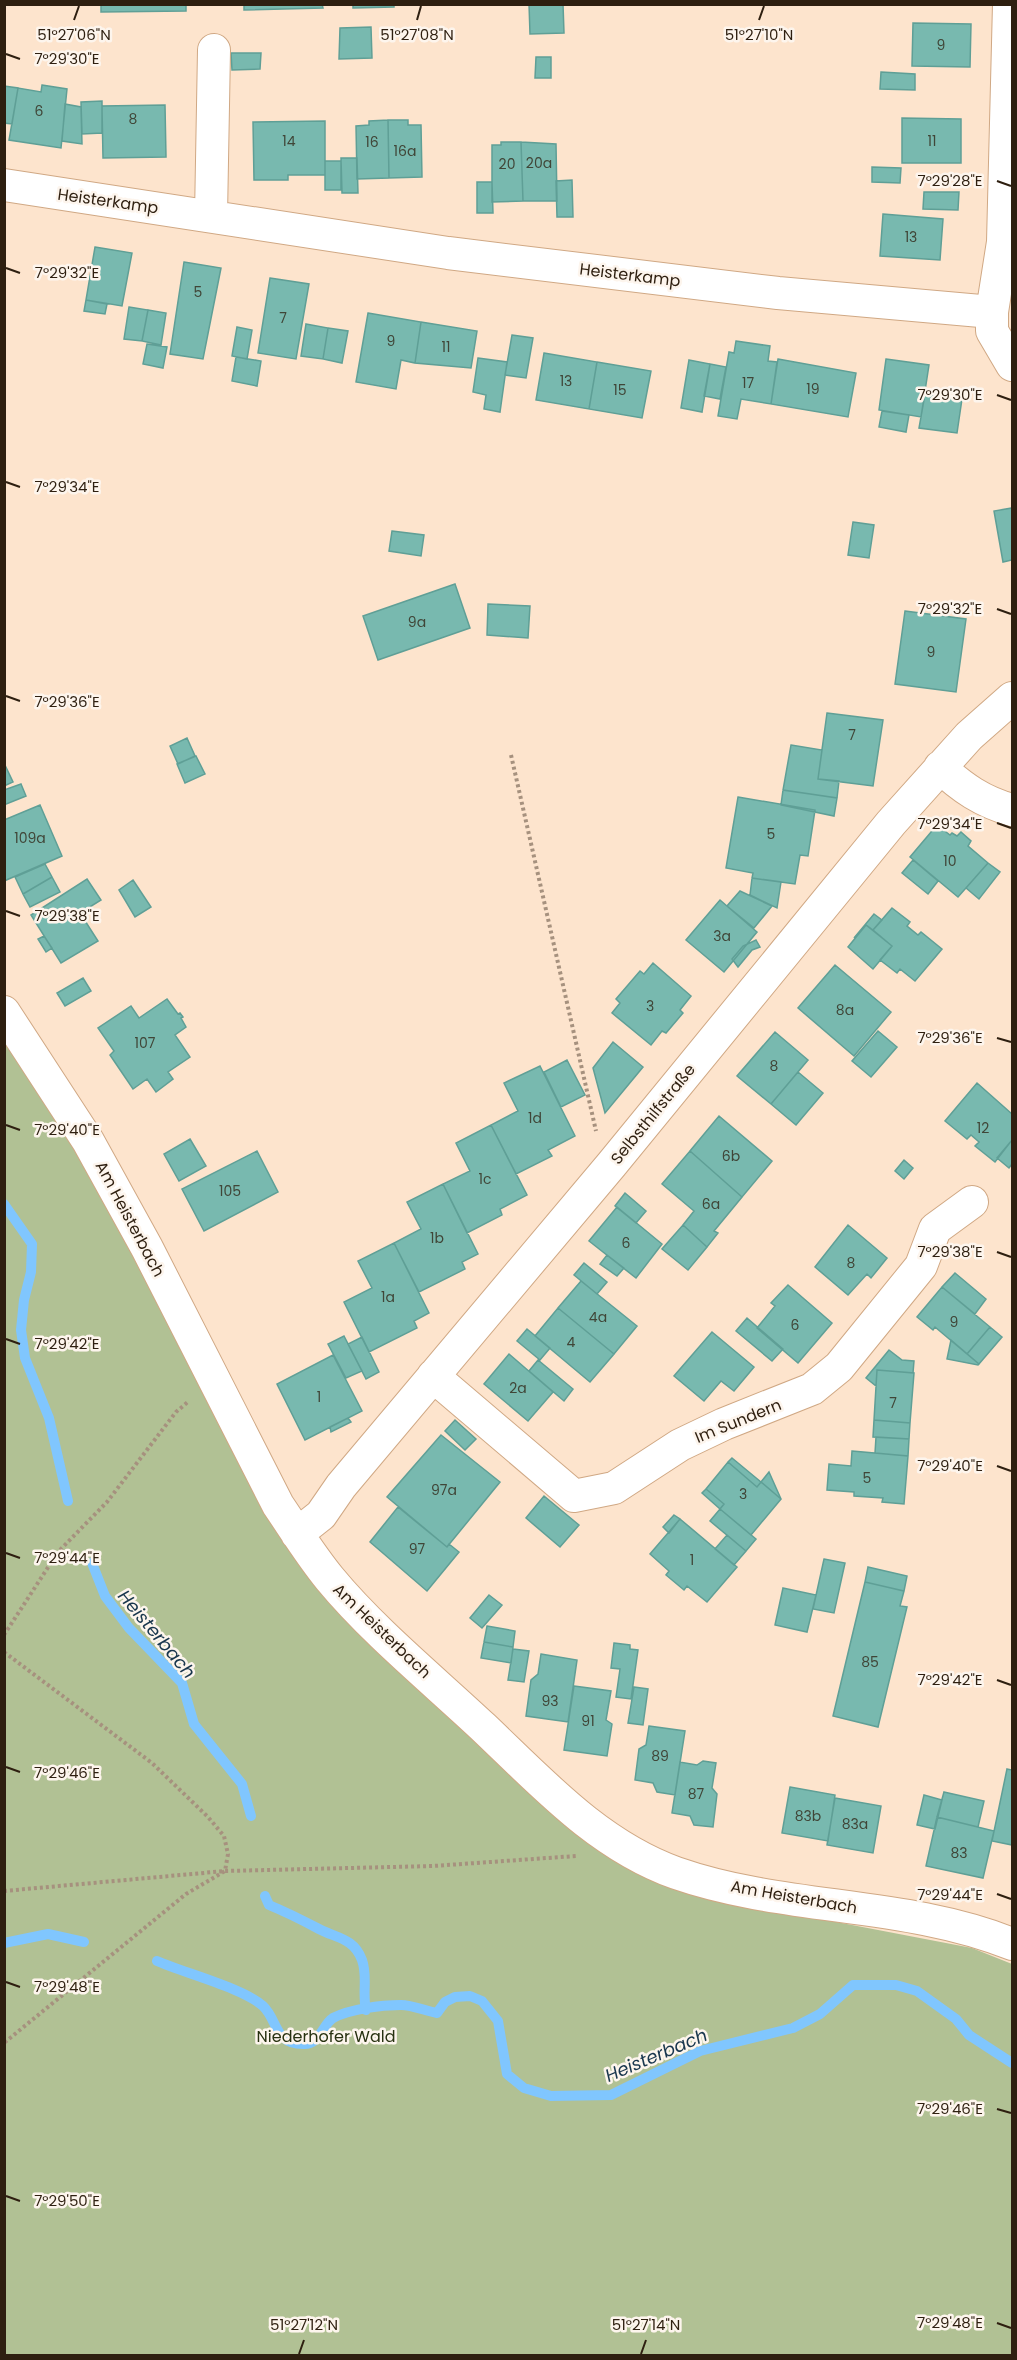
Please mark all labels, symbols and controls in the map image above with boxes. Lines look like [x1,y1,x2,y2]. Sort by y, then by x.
text: 51°27'06"N [37,24,111,45]
text: 51°27'08"N [380,24,454,45]
text: 51°27'10"N [725,24,793,45]
house number: 9 [937,35,945,55]
text: 7°29'30"E [34,48,100,69]
house number: 6 [35,101,44,121]
house number: 8 [129,109,138,129]
house number: 14 [282,131,296,151]
house number: 11 [928,131,936,151]
house number: 16 [365,132,379,152]
house number: 16a [394,141,416,161]
house number: 20a [526,153,552,173]
house number: 20 [499,154,515,174]
text: 7°29'28"E [918,170,982,191]
street label: Heisterkamp [56,183,160,219]
house number: 13 [905,227,917,247]
street label: Heisterkamp [578,257,682,293]
text: 7°29'32"E [35,262,99,283]
house number: 5 [194,282,202,302]
house number: 7 [279,308,287,328]
house number: 9 [387,331,395,351]
house number: 11 [442,337,450,357]
house number: 13 [560,371,572,391]
house number: 17 [742,373,754,393]
house number: 19 [806,379,820,399]
house number: 15 [613,380,627,400]
text: 7°29'30"E [917,384,983,405]
text: 7°29'34"E [34,476,100,497]
text: 7°29'32"E [918,598,982,619]
house number: 9a [408,612,426,632]
house number: 9 [927,642,935,662]
text: 7°29'36"E [34,691,100,712]
house number: 7 [848,725,856,745]
text: 7°29'34"E [917,813,983,834]
house number: 5 [767,824,775,844]
house number: 109a [14,828,46,848]
house number: 10 [943,851,957,871]
text: 7°29'38"E [34,905,100,926]
house number: 3a [713,926,731,946]
house number: 3 [646,996,654,1016]
house number: 8a [836,1000,854,1020]
text: 7°29'36"E [917,1027,983,1048]
house number: 107 [135,1033,156,1053]
house number: 8 [770,1056,779,1076]
street label: Selbsthilfstraße [605,1059,701,1169]
house number: 1d [528,1108,542,1128]
house number: 12 [977,1118,989,1138]
text: 7°29'40"E [34,1119,100,1140]
house number: 6b [722,1146,740,1166]
street label: Am Heisterbach [90,1157,170,1281]
house number: 1c [479,1169,491,1189]
house number: 105 [219,1181,241,1201]
house number: 6a [702,1194,720,1214]
house number: 1b [430,1228,444,1248]
house number: 6 [622,1233,631,1253]
text: 7°29'38"E [917,1241,983,1262]
house number: 8 [847,1253,856,1273]
house number: 1a [381,1287,395,1307]
house number: 4a [589,1307,607,1327]
house number: 9 [950,1312,958,1332]
house number: 6 [791,1315,800,1335]
house number: 4 [567,1332,576,1352]
text: 7°29'42"E [35,1333,99,1354]
house number: 2a [509,1378,527,1398]
house number: 1 [317,1387,321,1407]
street label: Im Sundern [691,1393,785,1449]
house number: 7 [889,1393,897,1413]
text: 7°29'40"E [917,1455,983,1476]
house number: 5 [863,1468,871,1488]
house number: 97a [431,1480,457,1500]
house number: 3 [739,1484,747,1504]
house number: 97 [409,1539,426,1559]
text: 7°29'44"E [34,1547,100,1568]
house number: 1 [690,1550,694,1570]
street label: Am Heisterbach [328,1578,436,1684]
water label: Heisterbach [113,1584,201,1684]
house number: 85 [861,1652,879,1672]
text: 7°29'42"E [918,1669,982,1690]
house number: 93 [541,1691,559,1711]
house number: 91 [581,1711,595,1731]
house number: 89 [651,1746,669,1766]
text: 7°29'46"E [34,1762,100,1783]
house number: 87 [688,1784,705,1804]
house number: 83b [795,1806,821,1826]
house number: 83a [842,1814,868,1834]
house number: 83 [950,1843,968,1863]
street label: Am Heisterbach [729,1875,859,1919]
text: 7°29'44"E [917,1884,983,1905]
text: 7°29'48"E [34,1976,100,1997]
water label: Heisterbach [601,2022,711,2088]
park label: Niederhofer Wald [257,2025,395,2048]
text: 7°29'46"E [917,2098,983,2119]
text: 7°29'50"E [34,2190,100,2211]
text: 7°29'48"E [917,2312,983,2333]
text: 51°27'12"N [270,2314,338,2335]
text: 51°27'14"N [612,2314,680,2335]

